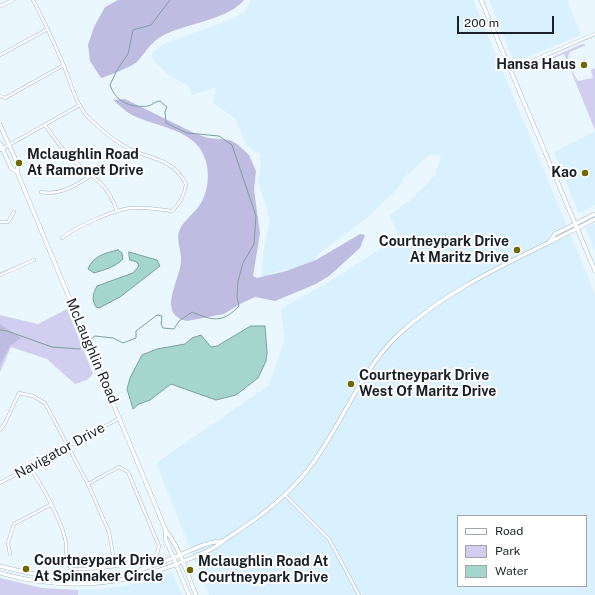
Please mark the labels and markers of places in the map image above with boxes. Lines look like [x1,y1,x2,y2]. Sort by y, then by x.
place label: Hansa Haus [496,57,576,73]
marker: Hansa Haus [579,60,589,70]
place label: Mclaughlin Road At Ramonet Drive [27,147,143,180]
marker: Mclaughlin Road At Ramonet Drive [14,158,24,168]
place label: Kao [551,165,577,181]
marker: Kao [580,168,590,178]
place label: Courtneypark Drive At Maritz Drive [379,234,509,266]
marker: Courtneypark Drive At Maritz Drive [512,245,522,255]
place label: Courtneypark Drive West Of Maritz Drive [359,368,496,400]
marker: Courtneypark Drive West Of Maritz Drive [346,379,356,389]
place label: Courtneypark Drive At Spinnaker Circle [34,553,164,586]
place label: Mclaughlin Road At Courtneypark Drive [198,554,328,586]
marker: Courtneypark Drive At Spinnaker Circle [21,564,31,574]
marker: Mclaughlin Road At Courtneypark Drive [185,565,195,575]

